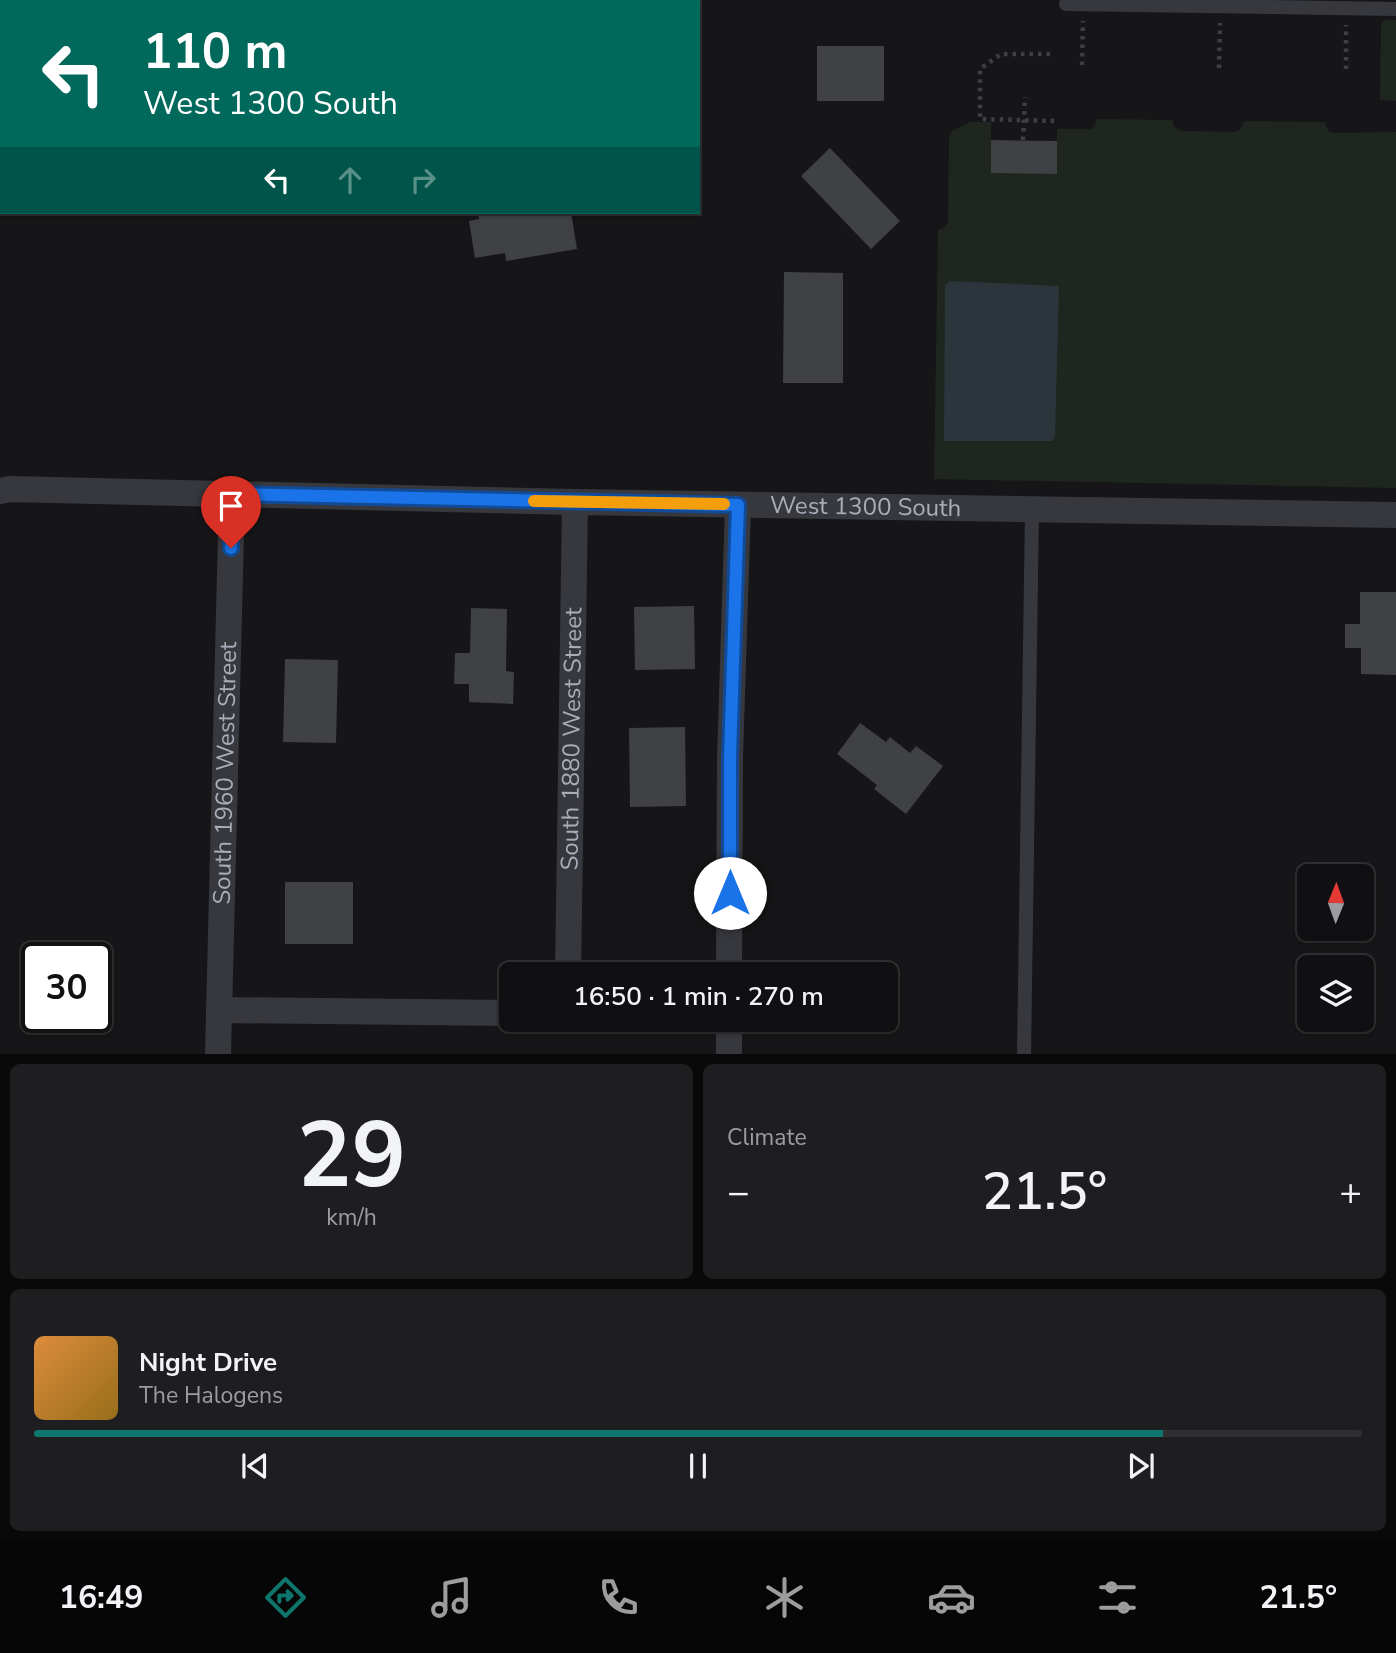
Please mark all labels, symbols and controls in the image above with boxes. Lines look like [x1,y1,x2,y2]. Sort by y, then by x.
text: 110 m [143,18,287,85]
icon: left [28,28,119,119]
text: West 1300 South [143,82,398,125]
icon: left [258,161,296,199]
icon: ahead [331,161,369,199]
icon: right [404,161,442,199]
pin [201,476,261,548]
icon: arrive [212,487,250,525]
street label: West 1300 South [770,489,961,524]
street label: South 1880 West Street [554,607,589,871]
street label: South 1960 West Street [206,641,244,905]
position arrow [693,856,767,930]
north arrow [1297,864,1374,942]
map controls [1297,864,1374,1032]
speed limit sign: 30 [21,942,112,1033]
button: layers [1297,955,1374,1032]
text: 16:50 · 1 min · 270 m [573,979,824,1014]
text: 29 [297,1094,406,1218]
text: Climate [727,1122,807,1153]
text: 21.5° [982,1156,1107,1227]
text: − [727,1167,750,1218]
text: + [1339,1167,1362,1218]
text: km/h [326,1202,377,1233]
text: Night Drive [139,1345,277,1380]
text: The Halogens [139,1380,283,1411]
icon: previous [236,1447,274,1485]
icon: pause [679,1447,717,1485]
icon: next [1122,1447,1160,1485]
icon: directions [261,1573,310,1622]
icon: music [427,1573,476,1622]
icon: phone [594,1573,643,1622]
icon: climate [760,1573,809,1622]
icon: car [927,1573,976,1622]
icon: filters [1093,1573,1142,1622]
text: 16:49 [59,1576,143,1619]
text: 21.5° [1260,1576,1337,1619]

